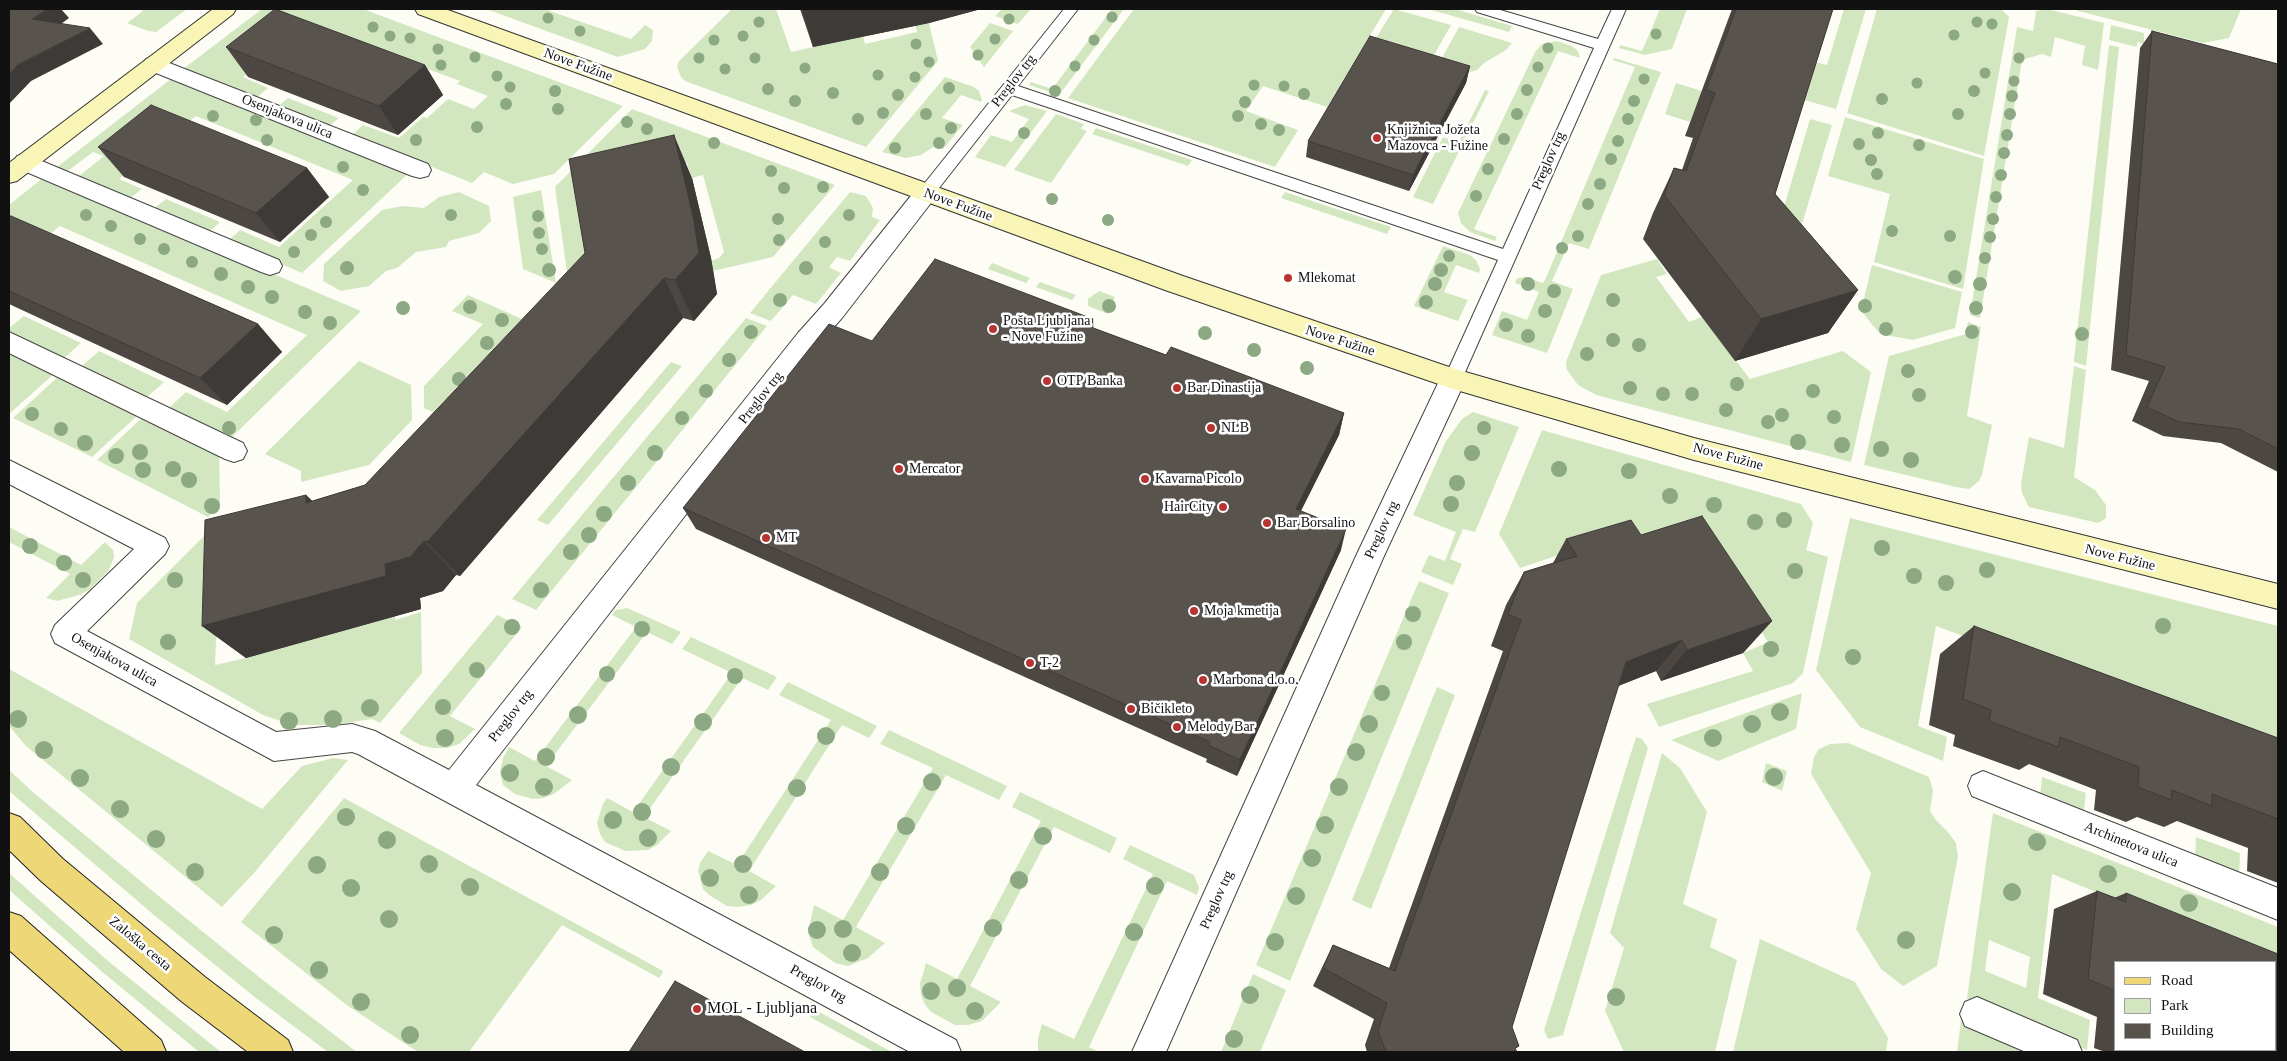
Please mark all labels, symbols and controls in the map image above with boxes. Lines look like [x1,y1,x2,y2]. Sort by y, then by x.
street label: Nove Fužine [541,45,615,85]
street label: Preglov trg [988,51,1040,111]
street label: Osenjakova ulica [239,91,335,143]
place label: Knjižnica Jožeta Mazovca - Fužine [1387,122,1488,154]
street label: Preglov trg [1529,129,1569,193]
marker: Knjižnica Jožeta Mazovca - Fužine [1371,132,1383,144]
street label: Nove Fužine [921,185,995,225]
place label: Mlekomat [1298,270,1356,286]
marker: Mlekomat [1282,272,1294,284]
place label: Pošta Ljubljana - Nove Fužine [1003,313,1090,346]
street label: Nove Fužine [1303,322,1377,360]
marker: Pošta Ljubljana - Nove Fužine [987,323,999,335]
street label: Preglov trg [735,368,787,428]
place label: OTP Banka [1057,373,1123,389]
marker: OTP Banka [1041,375,1053,387]
place label: Bar Dinastija [1187,380,1261,396]
marker: Bar Dinastija [1171,382,1183,394]
place label: NLB [1221,420,1249,436]
marker: NLB [1205,422,1217,434]
street label: Nove Fužine [1691,440,1765,474]
place label: Mercator [909,461,960,477]
marker: Mercator [893,463,905,475]
place label: Kavarna Picolo [1155,471,1242,487]
marker: Kavarna Picolo [1139,473,1151,485]
street label: Preglov trg [1361,498,1403,562]
place label: HairCity [1164,499,1213,515]
marker: HairCity [1217,501,1229,513]
place label: Bar Borsalino [1277,515,1355,531]
marker: Bar Borsalino [1261,517,1273,529]
place label: MT [776,530,797,546]
marker: MT [760,532,772,544]
street label: Nove Fužine [2083,541,2157,575]
place label: Moja kmetija [1204,603,1279,619]
marker: Moja kmetija [1188,605,1200,617]
street label: Osenjakova ulica [68,629,160,691]
place label: T-2 [1040,655,1059,671]
marker: T-2 [1024,657,1036,669]
place label: Marbona d.o.o. [1213,672,1299,688]
marker: Marbona d.o.o. [1197,674,1209,686]
street label: Preglov trg [485,686,537,746]
place label: Bičikleto [1141,701,1192,717]
marker: Bičikleto [1125,703,1137,715]
place label: Melody Bar [1187,719,1254,735]
marker: Melody Bar [1171,721,1183,733]
street label: Archinetova ulica [2082,818,2180,872]
street label: Preglov trg [1197,868,1237,932]
street label: Zaloška cesta [106,913,174,975]
legend [2114,961,2277,1051]
street label: Preglov trg [787,962,849,1006]
text: Road [2161,972,2193,988]
text: Park [2161,997,2189,1013]
place label: MOL - Ljubljana [707,999,817,1019]
marker: MOL - Ljubljana [691,1003,703,1015]
text: Building [2161,1022,2214,1038]

